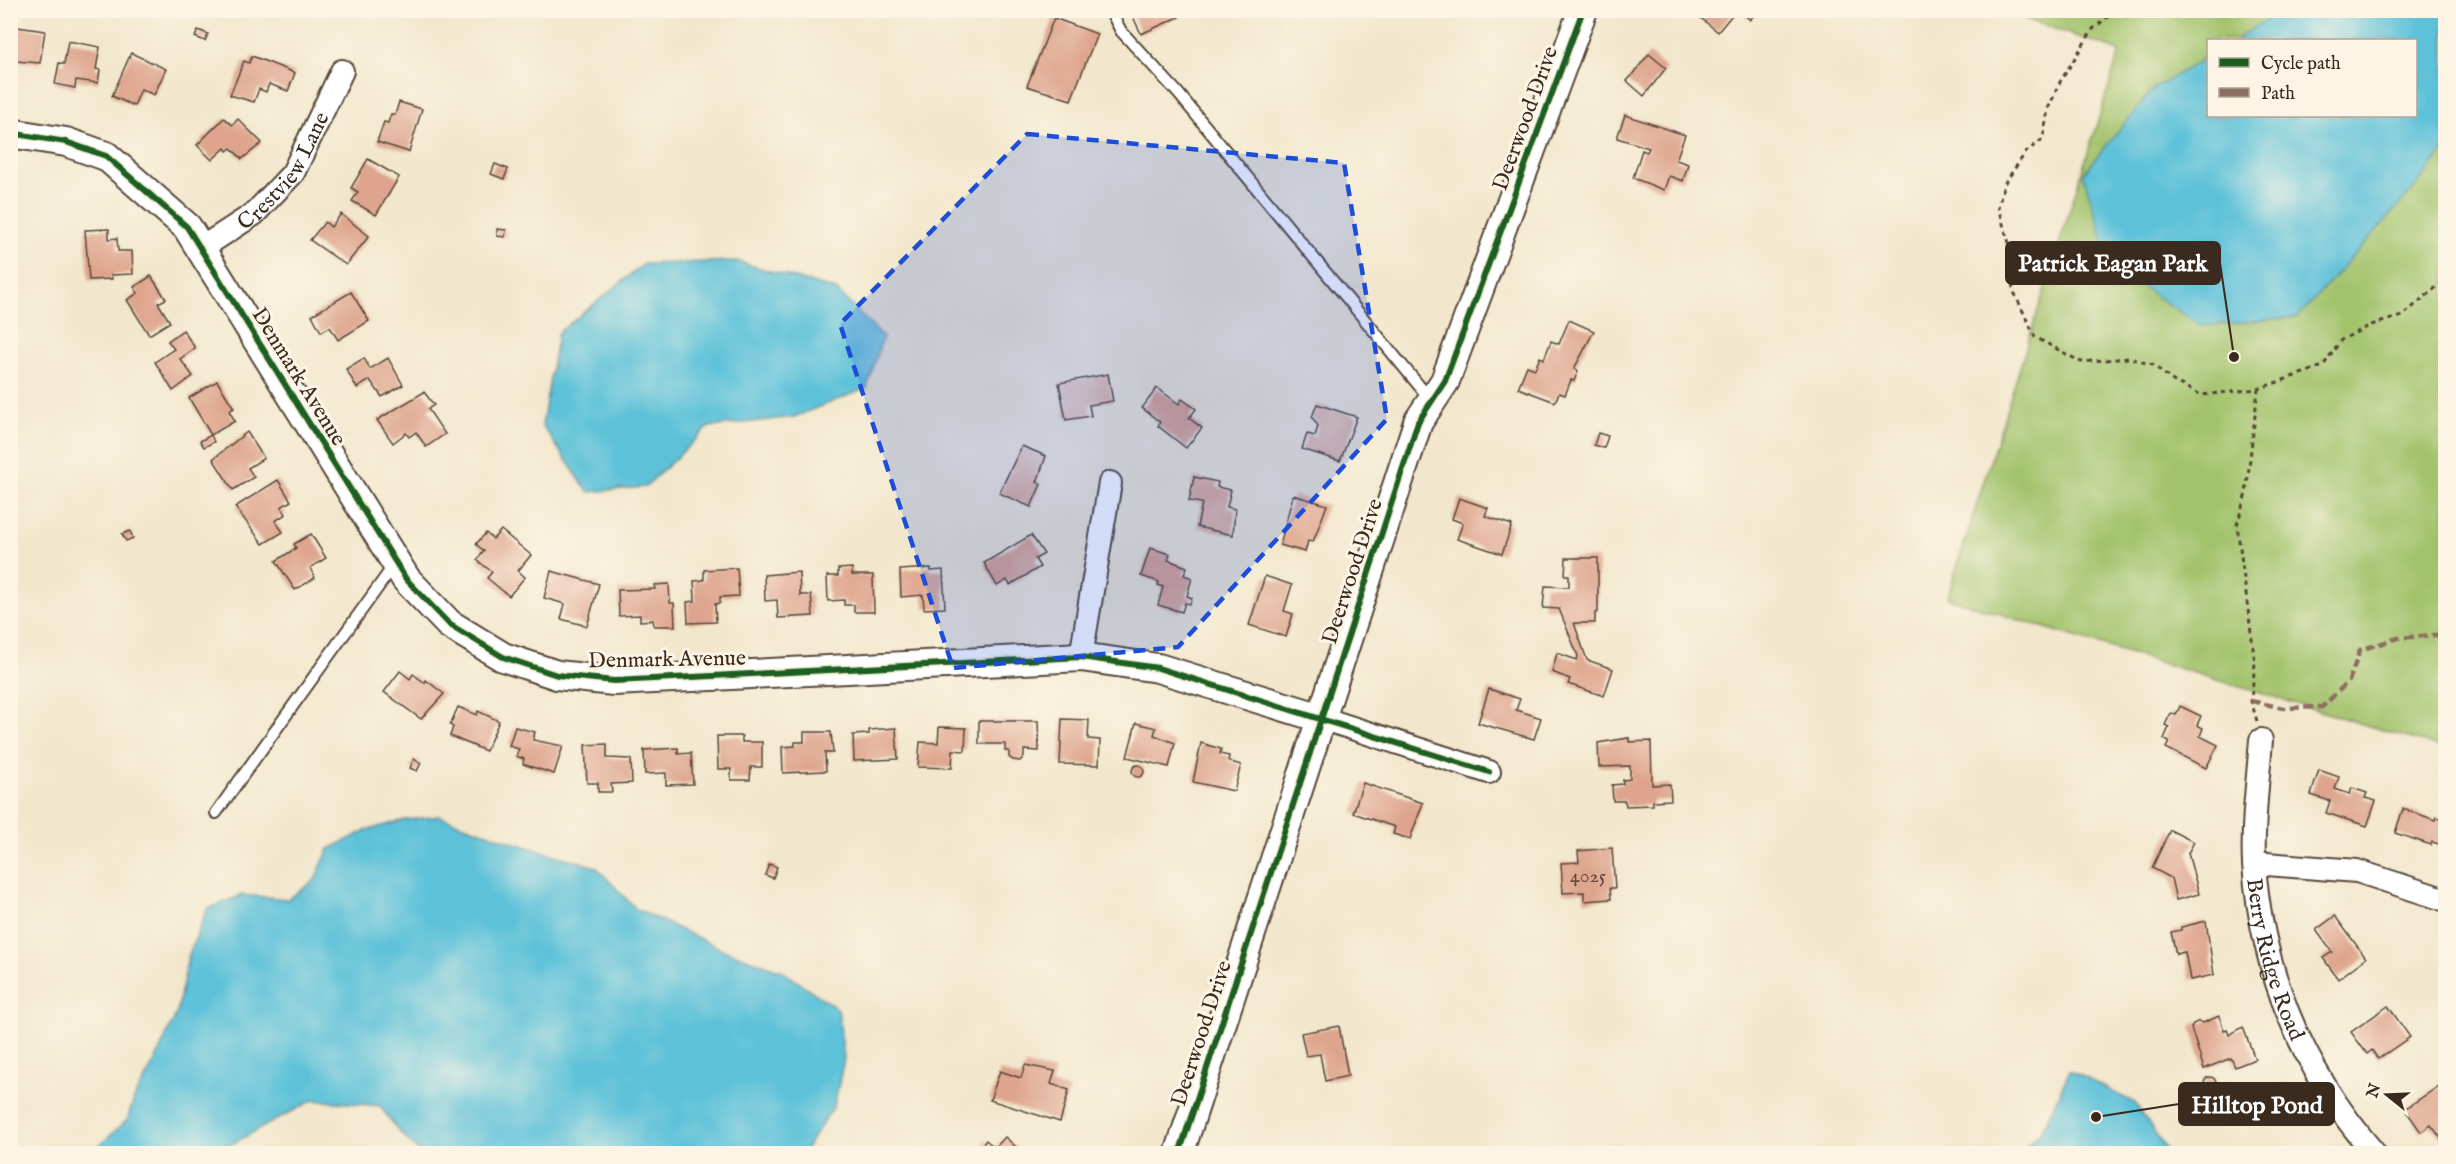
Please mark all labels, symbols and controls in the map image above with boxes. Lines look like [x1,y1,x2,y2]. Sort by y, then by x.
legend [2207,39,2417,117]
street label: Deerwood Drive [1487,43,1565,195]
text: Cycle path [2261,53,2341,76]
text: Path [2261,83,2295,106]
street label: Crestview Lane [232,108,336,237]
callout: Patrick Eagan Park [2006,242,2220,284]
text: Patrick Eagan Park [2018,249,2209,280]
street label: Denmark Avenue [245,303,352,451]
street label: Deerwood Drive [1316,495,1390,648]
street label: Denmark Avenue [588,645,746,675]
house number: 4025 [1570,864,1606,889]
street label: Berry Ridge Road [2239,877,2310,1045]
street label: Deerwood Drive [1165,957,1239,1110]
north arrow [2357,1065,2417,1125]
text: N [2363,1081,2386,1102]
callout: Hilltop Pond [2179,1083,2334,1125]
text: Hilltop Pond [2191,1091,2324,1122]

